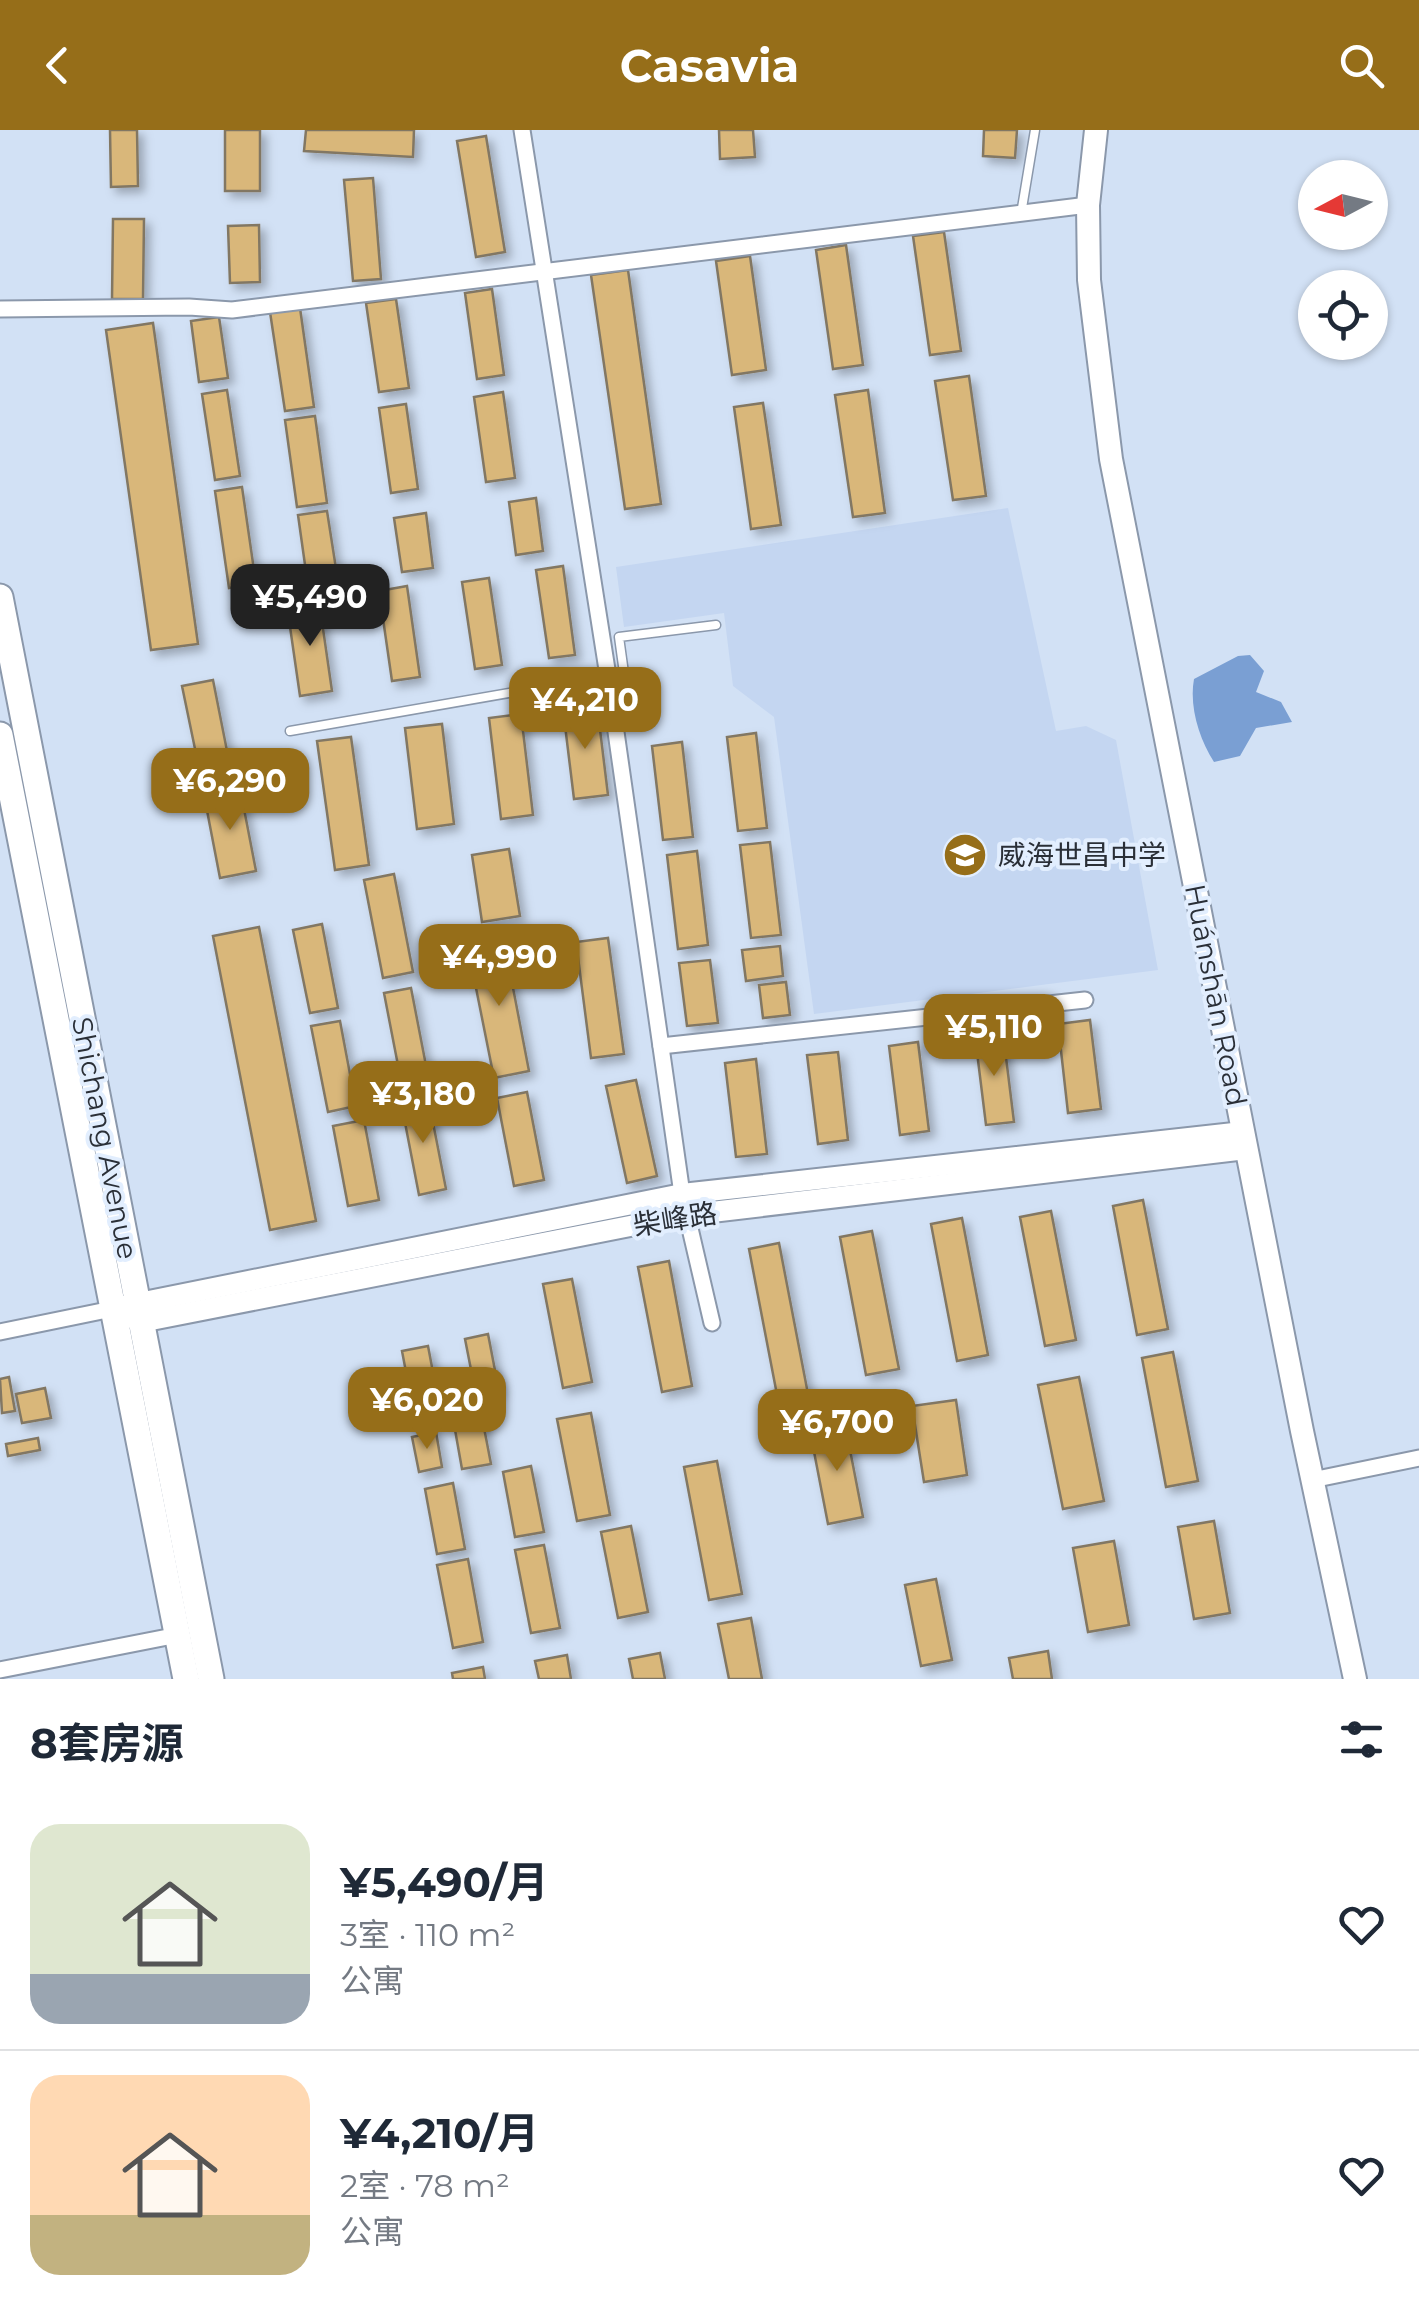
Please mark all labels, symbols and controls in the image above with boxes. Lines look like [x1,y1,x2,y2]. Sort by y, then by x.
icon: back [30,38,85,93]
text: Casavia [620,38,799,93]
icon: search [1334,38,1389,93]
north arrow [1298,160,1388,250]
map controls [1298,160,1388,360]
button: locate [1298,270,1388,360]
pin: ¥5,490 [229,564,391,649]
text: ¥5,490 [252,577,368,616]
pin: ¥4,210 [504,667,666,752]
text: ¥4,210 [531,680,639,719]
pin: ¥6,290 [149,748,311,833]
text: ¥6,290 [173,761,287,800]
school or university icon: 威海世昌中学 [942,832,988,878]
place label: 威海世昌中学 [998,838,1166,872]
street label: Huánshān Road [1178,881,1254,1109]
pin: ¥4,990 [418,924,580,1009]
text: ¥4,990 [441,937,557,976]
pin: ¥5,110 [913,994,1075,1079]
text: ¥5,110 [945,1007,1043,1046]
street label: Shichang Avenue [65,1014,145,1262]
pin: ¥3,180 [342,1061,504,1146]
text: ¥3,180 [370,1074,476,1113]
street label: 柴峰路 [631,1196,719,1242]
pin: ¥6,020 [346,1367,508,1452]
text: ¥6,020 [370,1380,484,1419]
pin: ¥6,700 [756,1389,918,1474]
text: ¥6,700 [780,1402,894,1441]
icon: filters [1334,1712,1389,1767]
text: 8套房源 [30,1717,184,1769]
text: ¥5,490/月 [340,1856,549,1908]
icon: home [110,1864,230,1984]
icon: heart [1334,1897,1389,1952]
text: 3室 · 110 m² [340,1915,515,1954]
text: 公寓 [340,1961,404,2000]
text: ¥4,210/月 [340,2107,539,2159]
icon: home [110,2115,230,2235]
icon: heart [1334,2148,1389,2203]
text: 2室 · 78 m² [340,2166,510,2205]
text: 公寓 [340,2212,404,2251]

